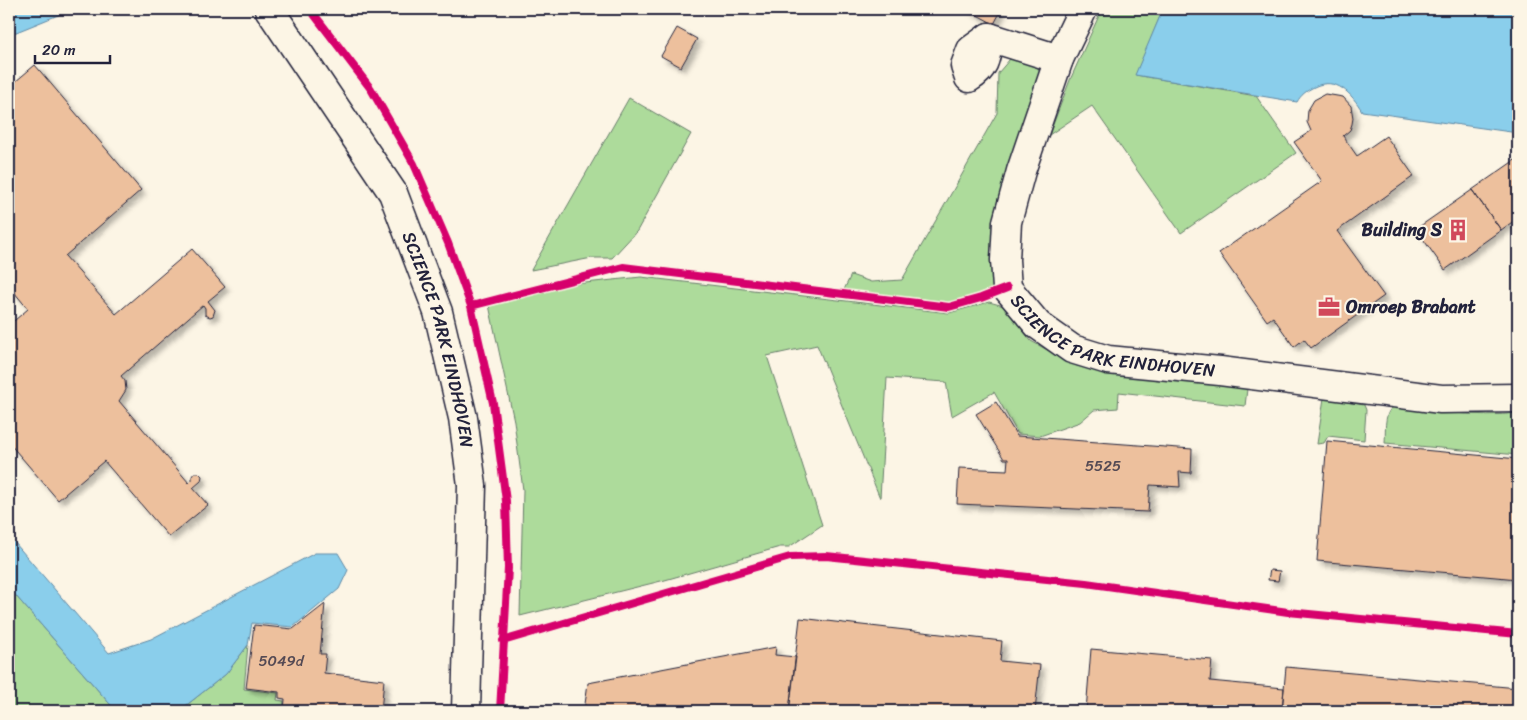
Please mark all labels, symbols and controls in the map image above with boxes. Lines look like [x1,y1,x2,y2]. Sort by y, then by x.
scale bar [35,32,110,64]
text: 20 m [42,37,76,63]
place label: Building S [1362,214,1443,246]
building icon: Building S [1445,217,1471,243]
street label: SCIENCE PARK EINDHOVEN [393,227,483,450]
street label: SCIENCE PARK EINDHOVEN [1002,286,1217,386]
place label: Omroep Brabant [1346,291,1476,323]
office icon: Omroep Brabant [1316,294,1342,320]
house number: 5525 [1085,453,1121,479]
house number: 5049d [258,648,305,674]

